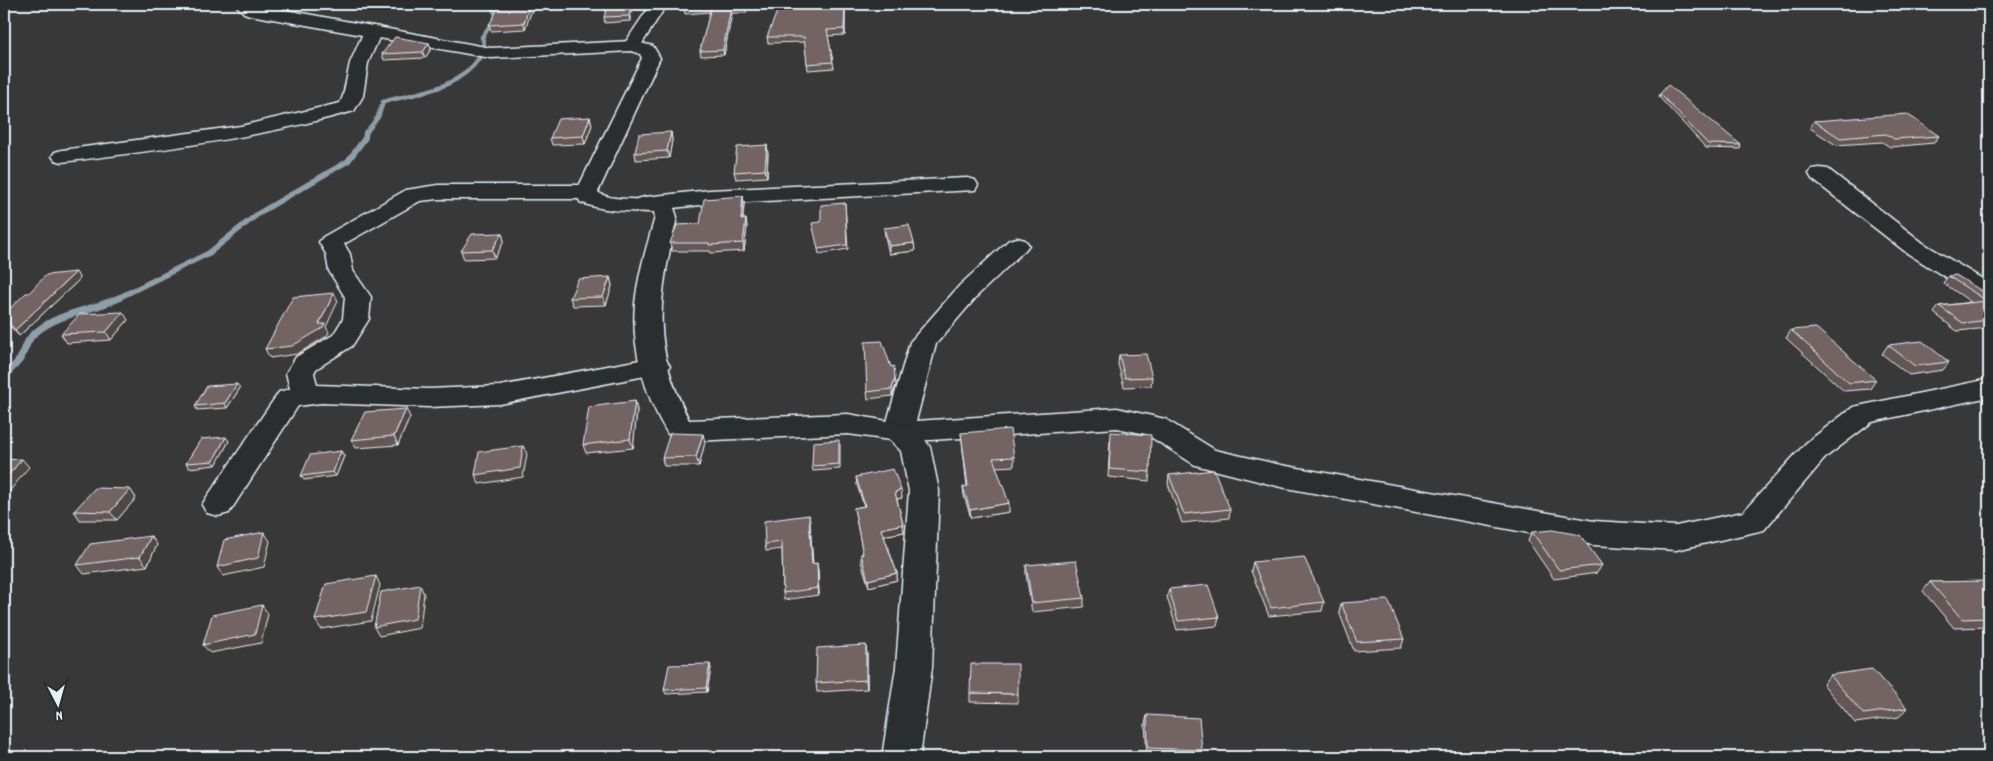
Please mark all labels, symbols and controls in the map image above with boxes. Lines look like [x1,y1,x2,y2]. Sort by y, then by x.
north arrow [32,678,82,728]
text: N [55,705,64,725]

